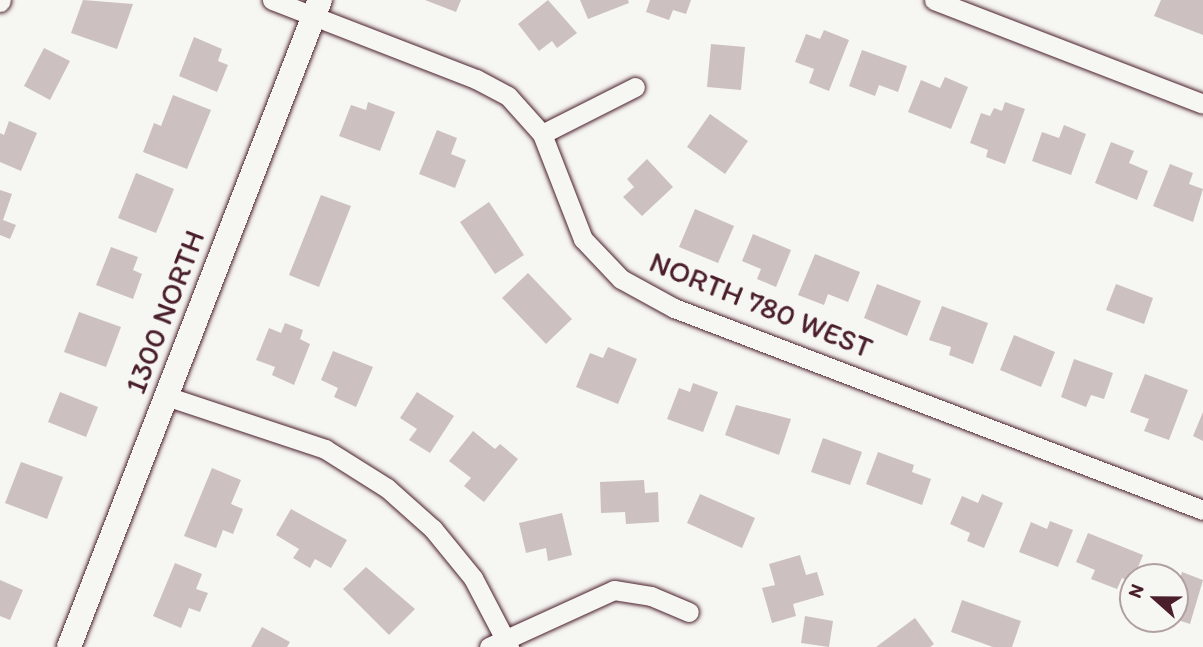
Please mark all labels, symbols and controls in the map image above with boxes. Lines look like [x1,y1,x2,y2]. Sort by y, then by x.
street label: 1300 NORTH [117,225,213,399]
street label: NORTH 780 WEST [644,244,878,366]
north arrow [1119,563,1189,633]
text: N [1123,581,1149,601]

